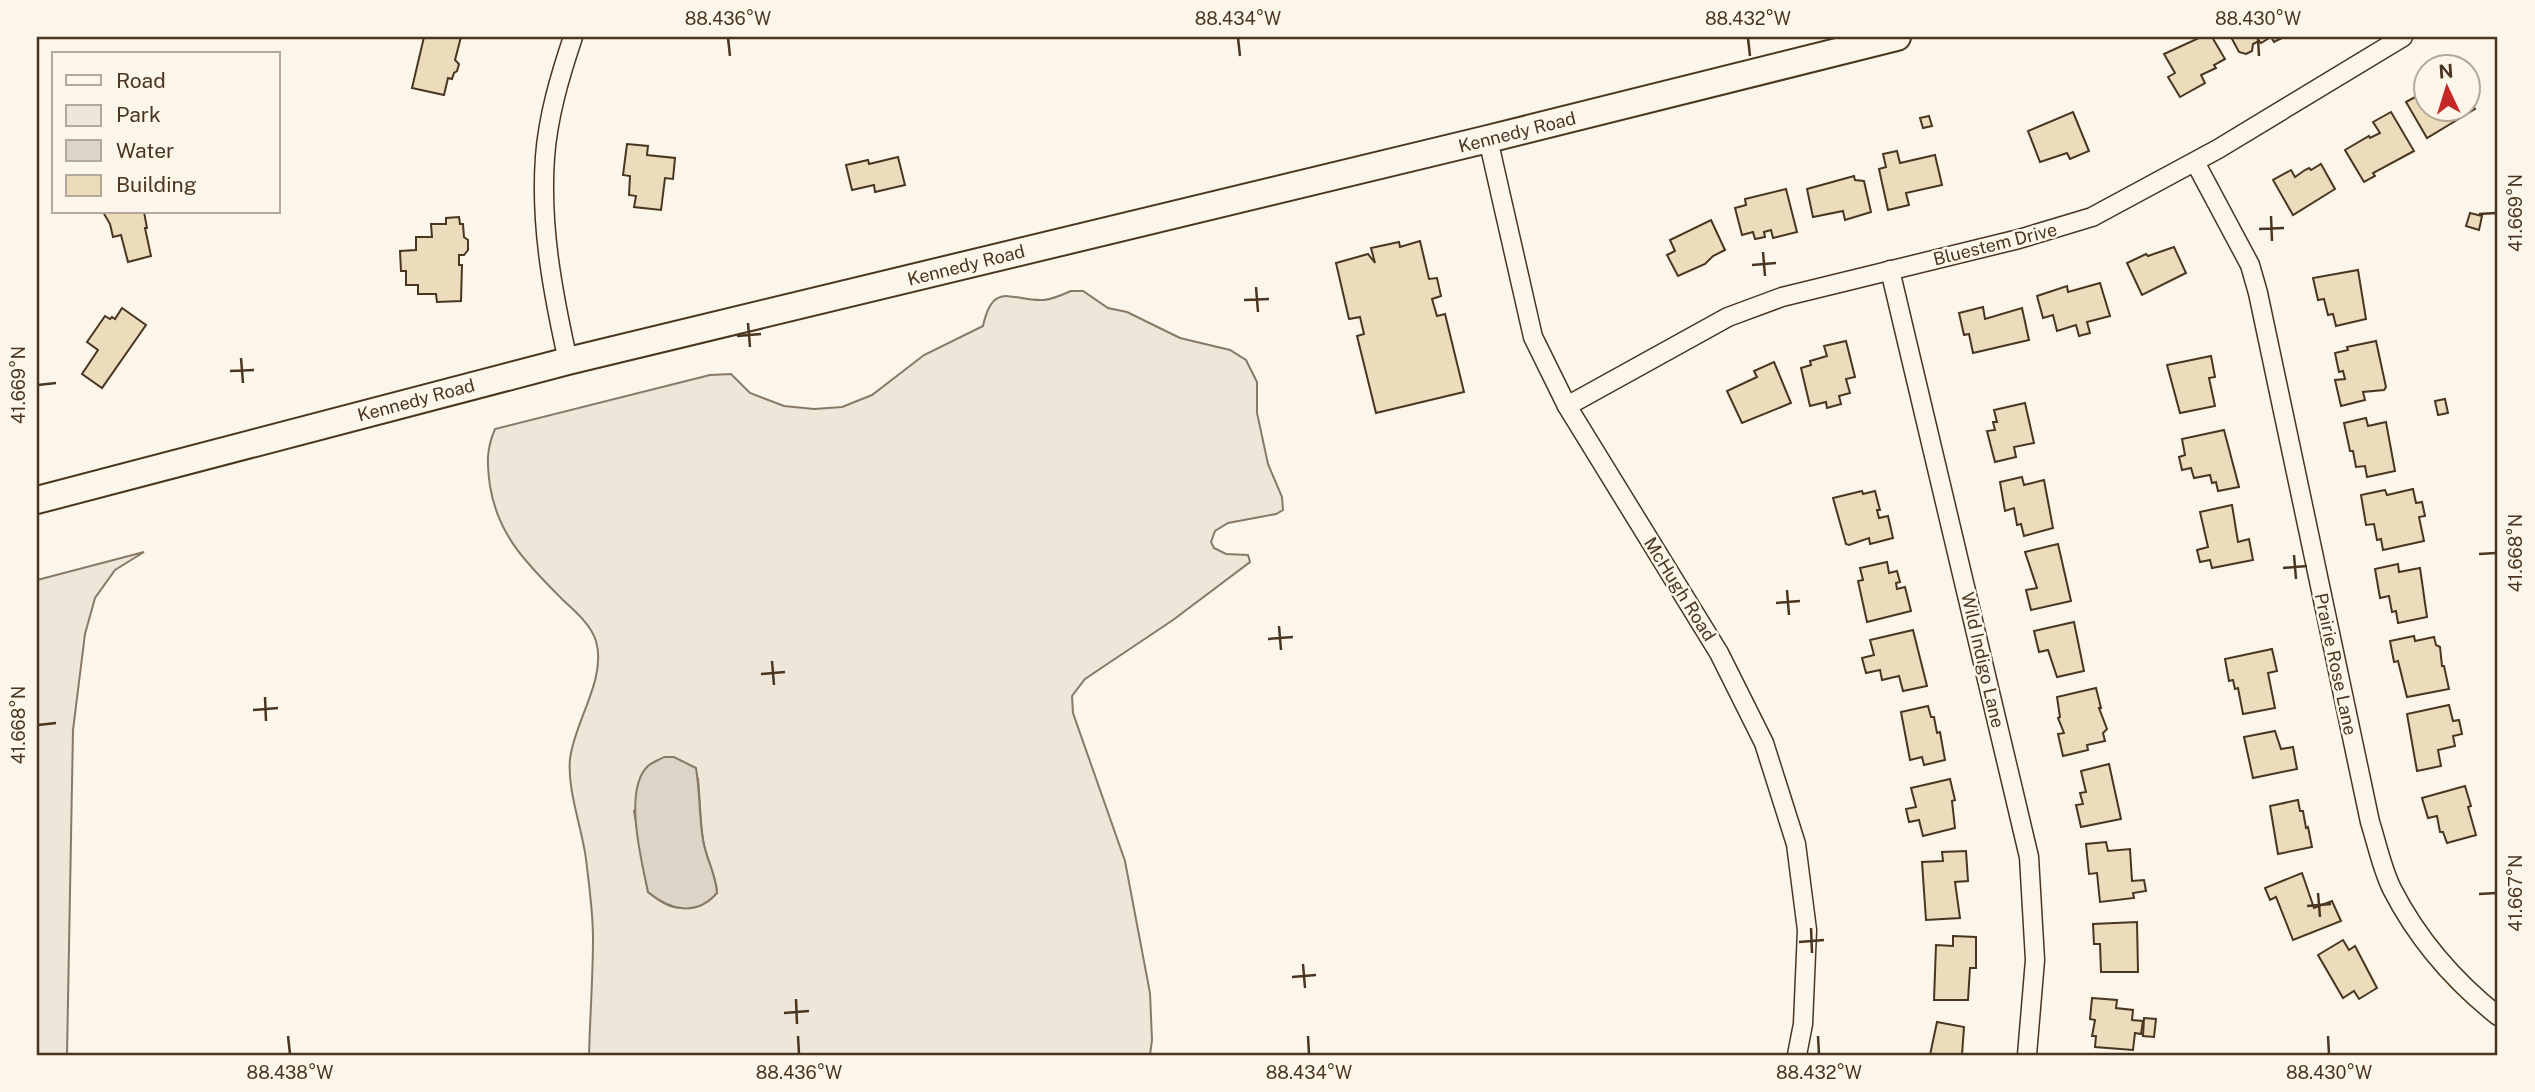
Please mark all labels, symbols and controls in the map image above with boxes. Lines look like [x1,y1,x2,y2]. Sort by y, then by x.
text: 88.436°W [685,8,771,29]
text: 88.434°W [1195,8,1281,29]
text: 88.432°W [1705,8,1791,29]
text: 88.430°W [2215,8,2301,29]
legend [52,52,280,214]
north arrow [2412,52,2482,122]
text: N [2438,60,2454,83]
text: Road [116,68,166,93]
text: Park [116,102,161,127]
street label: Kennedy Road [1456,107,1578,157]
text: Water [116,138,174,163]
text: Building [116,172,197,197]
text: 41.669°N [2505,174,2526,252]
street label: Bluestem Drive [1931,218,2059,270]
street label: Kennedy Road [905,240,1027,290]
text: 41.669°N [8,346,29,424]
street label: Kennedy Road [355,374,477,426]
text: 41.668°N [2505,514,2526,592]
street label: McHugh Road [1640,533,1720,645]
street label: Wild Indigo Lane [1957,590,2009,730]
street label: Prairie Rose Lane [2311,591,2361,737]
text: 41.668°N [8,686,29,764]
text: 41.667°N [2505,854,2526,932]
text: 88.438°W [247,1062,333,1083]
text: 88.436°W [756,1062,842,1083]
text: 88.434°W [1266,1062,1352,1083]
text: 88.432°W [1776,1062,1862,1083]
text: 88.430°W [2286,1062,2372,1083]

